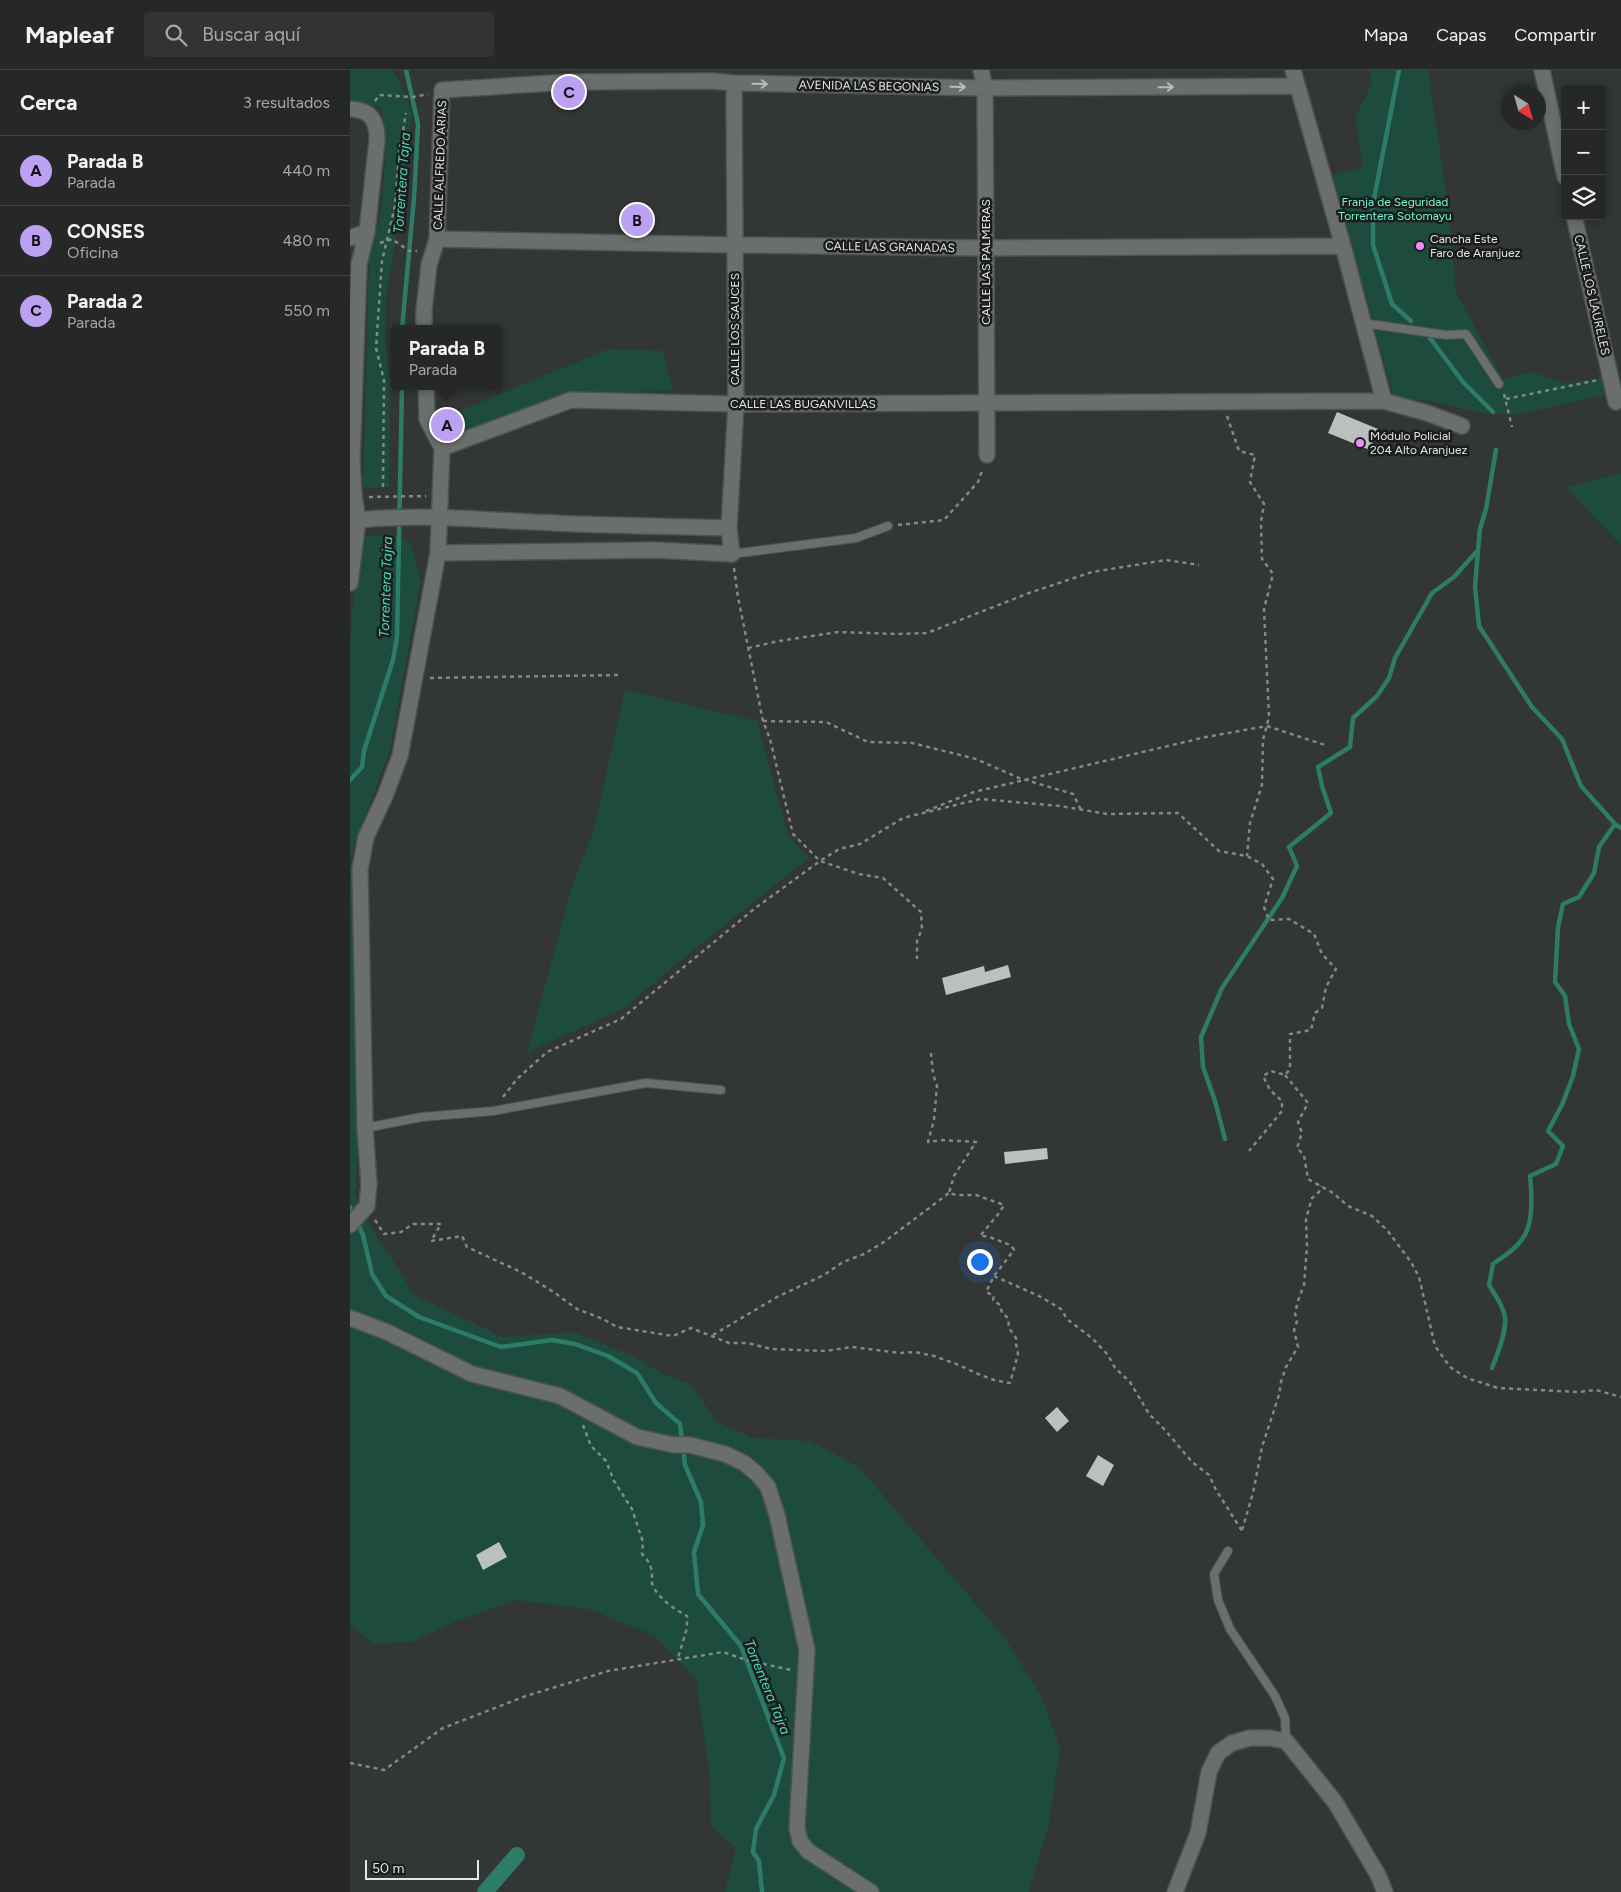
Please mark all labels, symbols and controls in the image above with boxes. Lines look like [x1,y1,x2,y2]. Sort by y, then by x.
search box [144,12,494,57]
text: Mapleaf [25,20,114,49]
icon: search [162,21,190,49]
text: Buscar aquí [202,23,300,46]
text: Mapa [1364,24,1408,46]
text: Capas [1436,24,1486,46]
text: Compartir [1514,24,1596,46]
pin: C [553,73,585,111]
street label: AVENIDA LAS BEGONIAS [799,78,939,94]
one-way arrow [752,79,768,89]
one-way arrow [950,83,966,92]
one-way arrow [1158,83,1174,92]
north arrow [1501,85,1546,130]
map controls [1561,85,1606,220]
button: + [1561,85,1606,130]
text: Cerca [20,90,77,115]
text: 3 resultados [243,93,330,112]
street label: CALLE ALFREDO ARIAS [431,100,449,230]
button: − [1561,130,1606,175]
water label: Torrentera Tajra [390,132,414,234]
text: Parada B [67,150,143,173]
text: A [30,161,42,180]
text: 440 m [282,161,330,180]
text: Parada [67,173,115,192]
button: layers [1561,175,1606,220]
park label: Franja de Seguridad Torrentera Sotomayu [1338,195,1452,223]
street label: CALLE LAS PALMERAS [979,199,993,325]
pin: B [621,201,653,239]
text: CONSES [67,220,145,243]
text: B [31,231,41,250]
text: 480 m [282,231,330,250]
place label: Cancha Este Faro de Aranjuez [1430,232,1521,260]
street label: CALLE LOS LAURELES [1571,233,1613,357]
street label: CALLE LAS GRANADAS [825,239,955,255]
marker: Cancha Este Faro de Aranjuez [1414,240,1426,252]
text: Oficina [67,243,119,262]
street label: CALLE LOS SAUCES [728,273,742,385]
text: Parada 2 [67,290,143,313]
text: C [30,301,42,320]
text: 550 m [284,301,330,320]
text: Parada [67,313,115,332]
popup [391,325,503,390]
text: Parada B [409,337,485,360]
text: Parada [409,360,457,379]
street label: CALLE LAS BUGANVILLAS [730,397,876,411]
pin: A [431,406,463,444]
place label: Módulo Policial 204 Alto Aranjuez [1370,429,1467,457]
marker: Módulo Policial 204 Alto Aranjuez [1354,437,1366,449]
water label: Torrentera Tajra [376,536,396,638]
your location [967,1249,993,1275]
water label: Torrentera Tajra [740,1637,794,1737]
scale bar [365,1857,479,1880]
text: 50 m [372,1860,404,1877]

